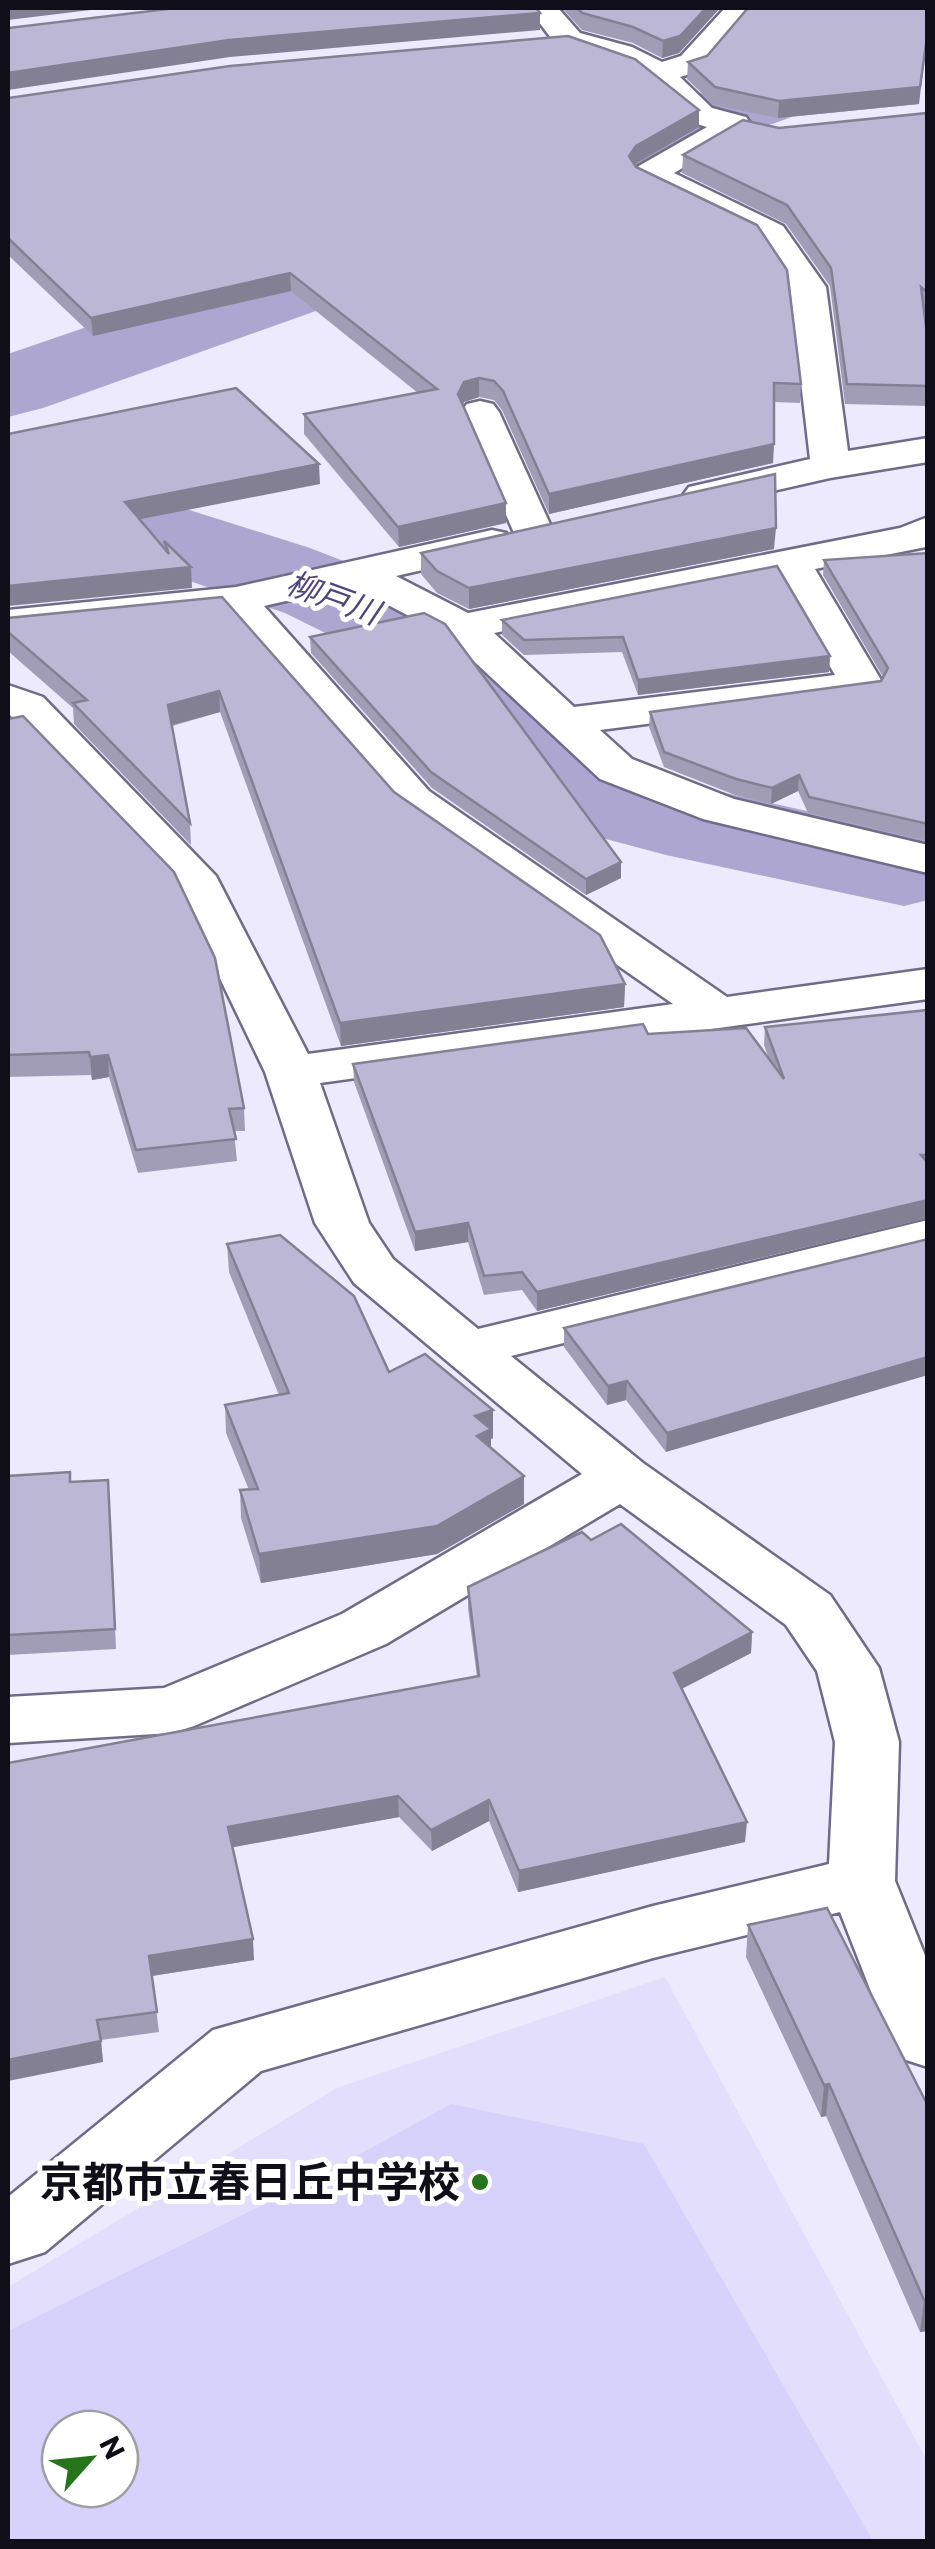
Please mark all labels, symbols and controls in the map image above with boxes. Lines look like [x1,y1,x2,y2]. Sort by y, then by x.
water label: 柳戸川 [282,561,388,632]
place label: 京都市立春日丘中学校 [40,2154,460,2206]
marker: 京都市立春日丘中学校 [469,2171,491,2193]
north arrow [40,2409,140,2509]
text: N [93,2430,133,2464]

